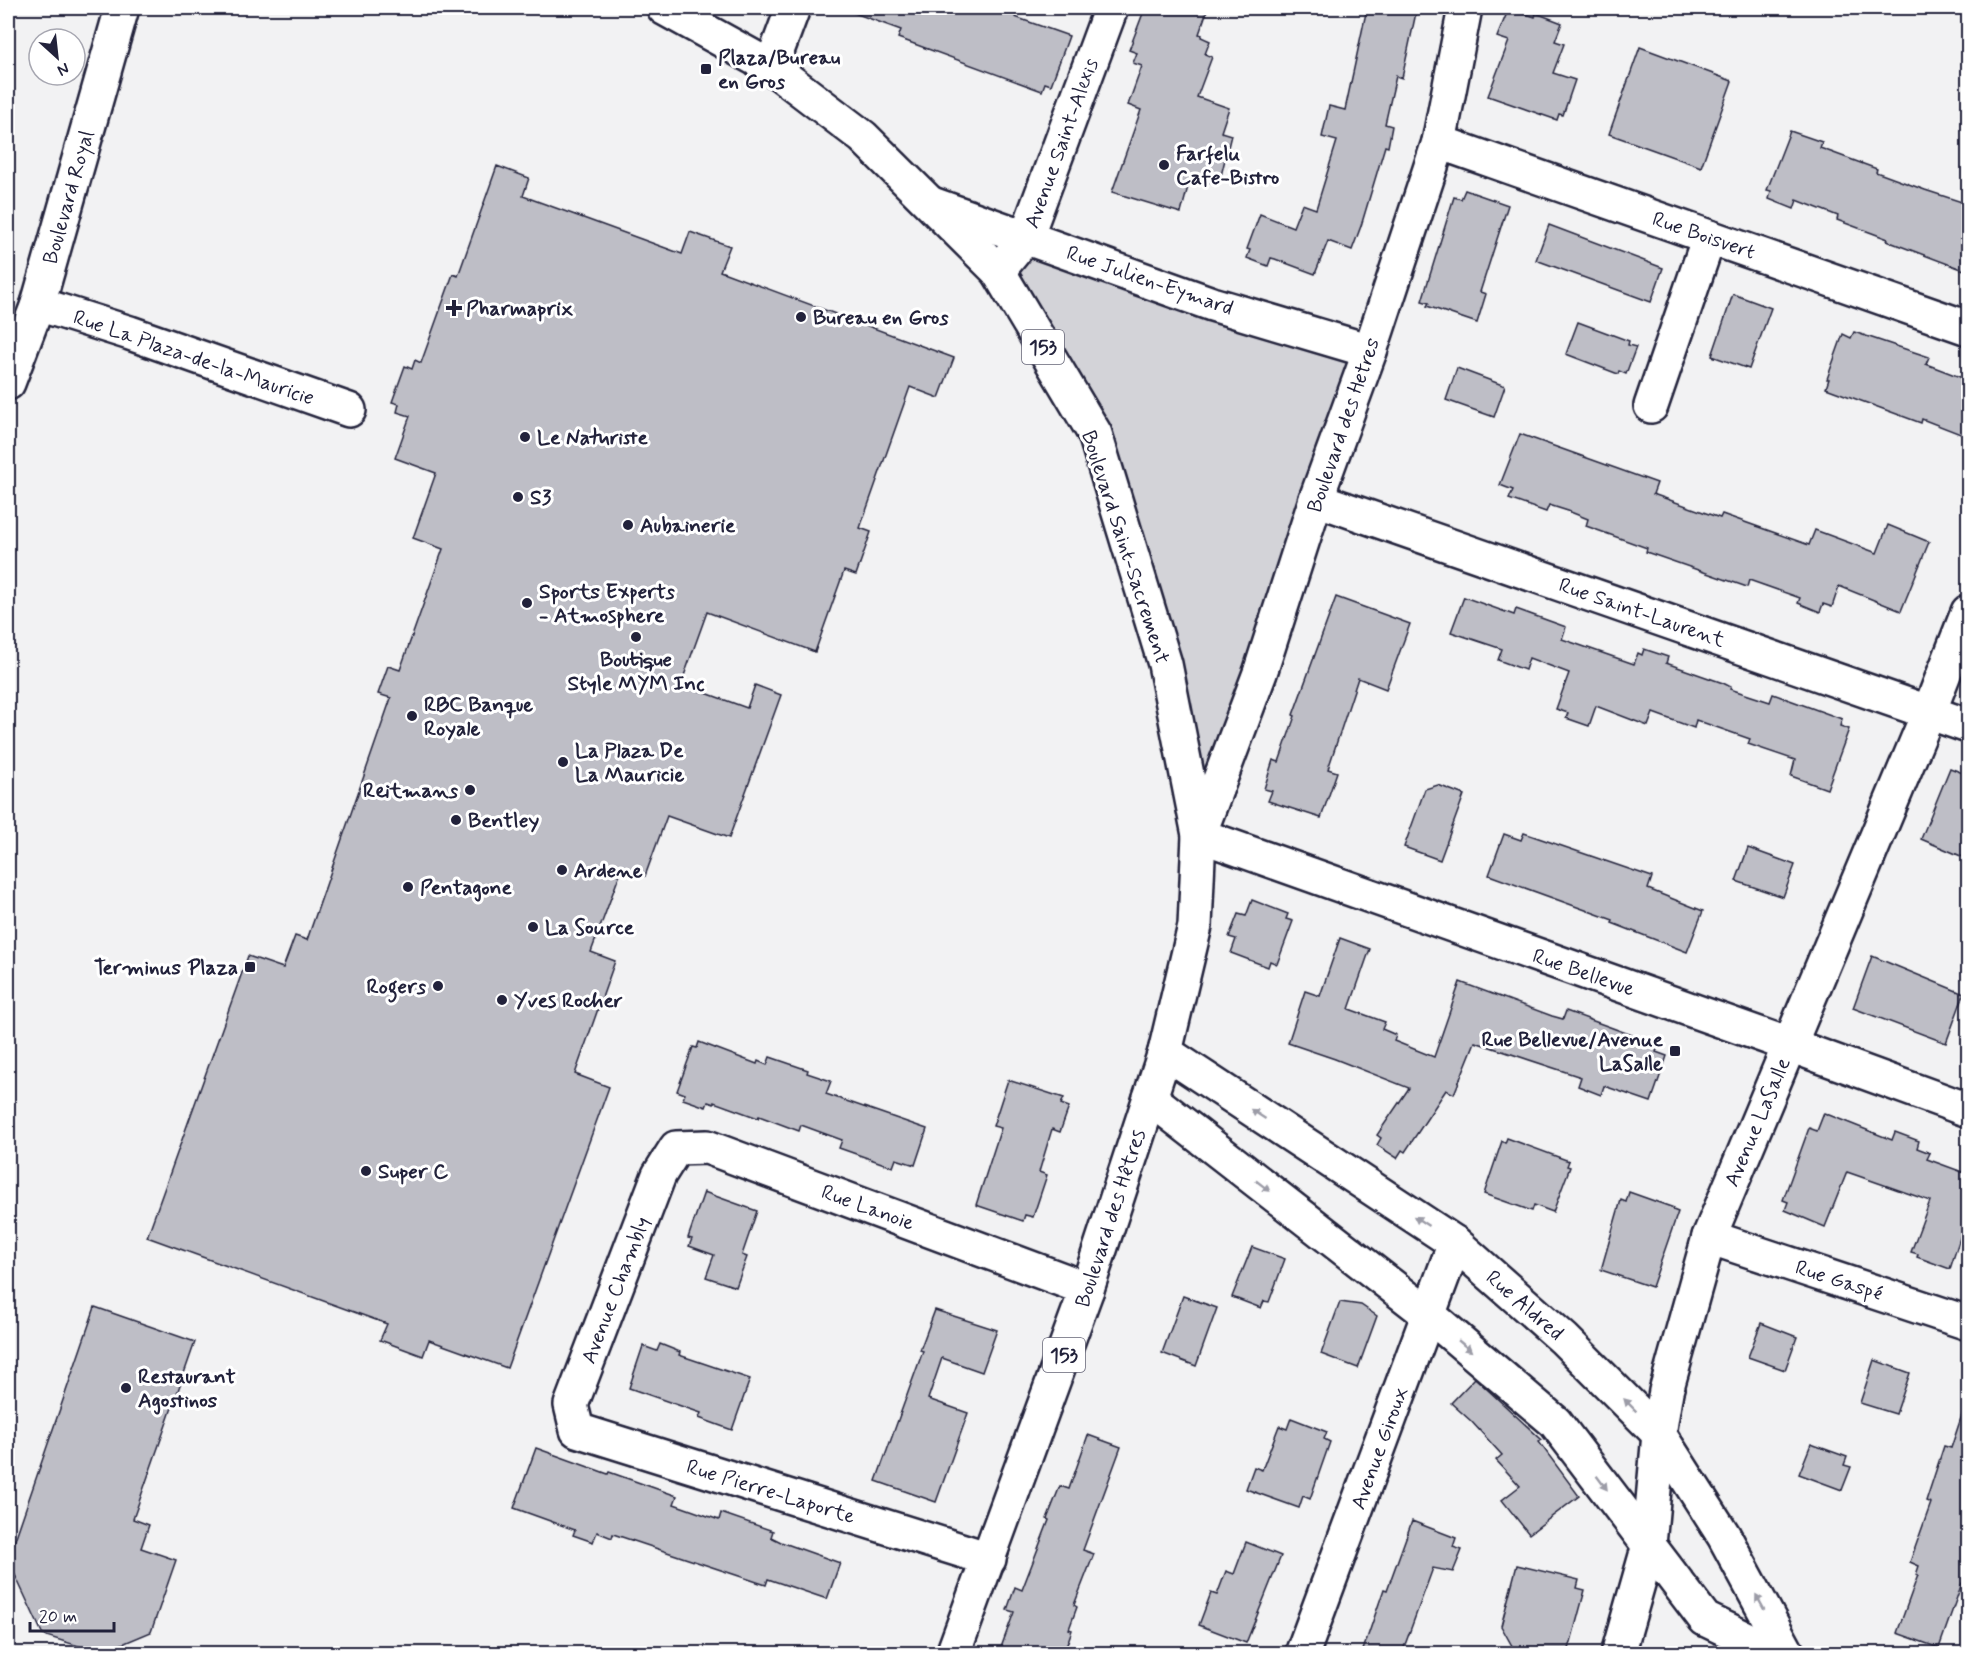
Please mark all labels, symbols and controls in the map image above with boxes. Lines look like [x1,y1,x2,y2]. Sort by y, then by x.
north arrow [27,27,87,87]
place label: Plaza/Bureau en Gros [718,44,841,96]
street label: Avenue Saint-Alexis [1018,54,1106,232]
text: N [54,57,73,81]
marker: Plaza/Bureau en Gros [699,62,713,76]
street label: Boulevard Royal [37,127,101,267]
place label: Farfelu Cafe-Bistro [1176,140,1279,192]
marker: Farfelu Cafe-Bistro [1157,158,1171,172]
street label: Rue Boisvert [1648,205,1759,267]
street label: Rue Julien-Eymard [1063,239,1237,323]
place label: Pharmaprix [466,295,574,323]
marker: Pharmaprix [447,301,461,315]
street label: Rue La Plaza-de-la-Mauricie [69,304,318,412]
place label: Bureau en Gros [813,304,949,332]
marker: Bureau en Gros [794,310,808,324]
road number: 153 [1022,330,1064,364]
street label: Boulevard des Hetres [1301,334,1387,516]
place label: Le Naturiste [537,424,649,452]
street label: Boulevard Saint-Sacrement [1074,427,1176,668]
marker: Le Naturiste [518,430,532,444]
place label: S3 [530,484,552,512]
marker: S3 [511,490,525,504]
place label: Aubainerie [640,512,736,540]
marker: Aubainerie [621,518,635,532]
street label: Rue Saint-Laurent [1555,571,1729,655]
place label: Sports Experts - Atmosphere [539,578,675,630]
marker: Sports Experts - Atmosphere [520,596,534,610]
marker: Boutique Style MYM Inc [629,630,643,644]
place label: Boutique Style MYM Inc [568,646,705,698]
place label: RBC Banque Royale [424,691,533,743]
marker: RBC Banque Royale [405,709,419,723]
place label: La Plaza De La Mauricie [575,737,684,789]
marker: La Plaza De La Mauricie [556,755,570,769]
place label: Reitmans [363,777,459,805]
marker: Reitmans [463,783,477,797]
place label: Bentley [468,807,539,835]
marker: Bentley [449,813,463,827]
place label: Ardene [574,857,643,885]
marker: Ardene [555,863,569,877]
place label: Pentagone [420,874,512,902]
marker: Pentagone [401,880,415,894]
place label: La Source [545,914,635,942]
marker: La Source [526,920,540,934]
street label: Rue Bellevue [1529,942,1639,1004]
place label: Terminus Plaza [94,954,238,982]
marker: Terminus Plaza [243,960,257,974]
place label: Rogers [366,973,427,1003]
marker: Rogers [431,979,445,993]
place label: Yves Rocher [514,987,623,1015]
marker: Yves Rocher [495,993,509,1007]
place label: Rue Bellevue/Avenue LaSalle [1481,1026,1664,1078]
marker: Rue Bellevue/Avenue LaSalle [1668,1044,1682,1058]
street label: Avenue LaSalle [1718,1054,1798,1191]
one-way arrow [1251,1108,1267,1120]
street label: Boulevard des Hêtres [1069,1126,1153,1311]
place label: Super C [378,1158,448,1186]
marker: Super C [359,1164,373,1178]
street label: Rue Lanoie [817,1178,918,1238]
one-way arrow [1255,1179,1270,1191]
street label: Avenue Chambly [575,1213,657,1368]
one-way arrow [1413,1216,1429,1227]
street label: Rue Gaspé [1791,1254,1886,1308]
street label: Rue Aldred [1479,1264,1569,1347]
road number: 153 [1043,1338,1085,1372]
one-way arrow [1457,1339,1473,1352]
place label: Restaurant Agostinos [138,1363,236,1415]
marker: Restaurant Agostinos [119,1381,133,1395]
street label: Avenue Giroux [1345,1383,1415,1513]
one-way arrow [1623,1398,1638,1412]
street label: Rue Pierre-Laporte [683,1453,859,1531]
one-way arrow [1595,1476,1607,1491]
one-way arrow [1755,1593,1765,1610]
scale bar [30,1595,114,1633]
text: 20 m [39,1605,77,1629]

